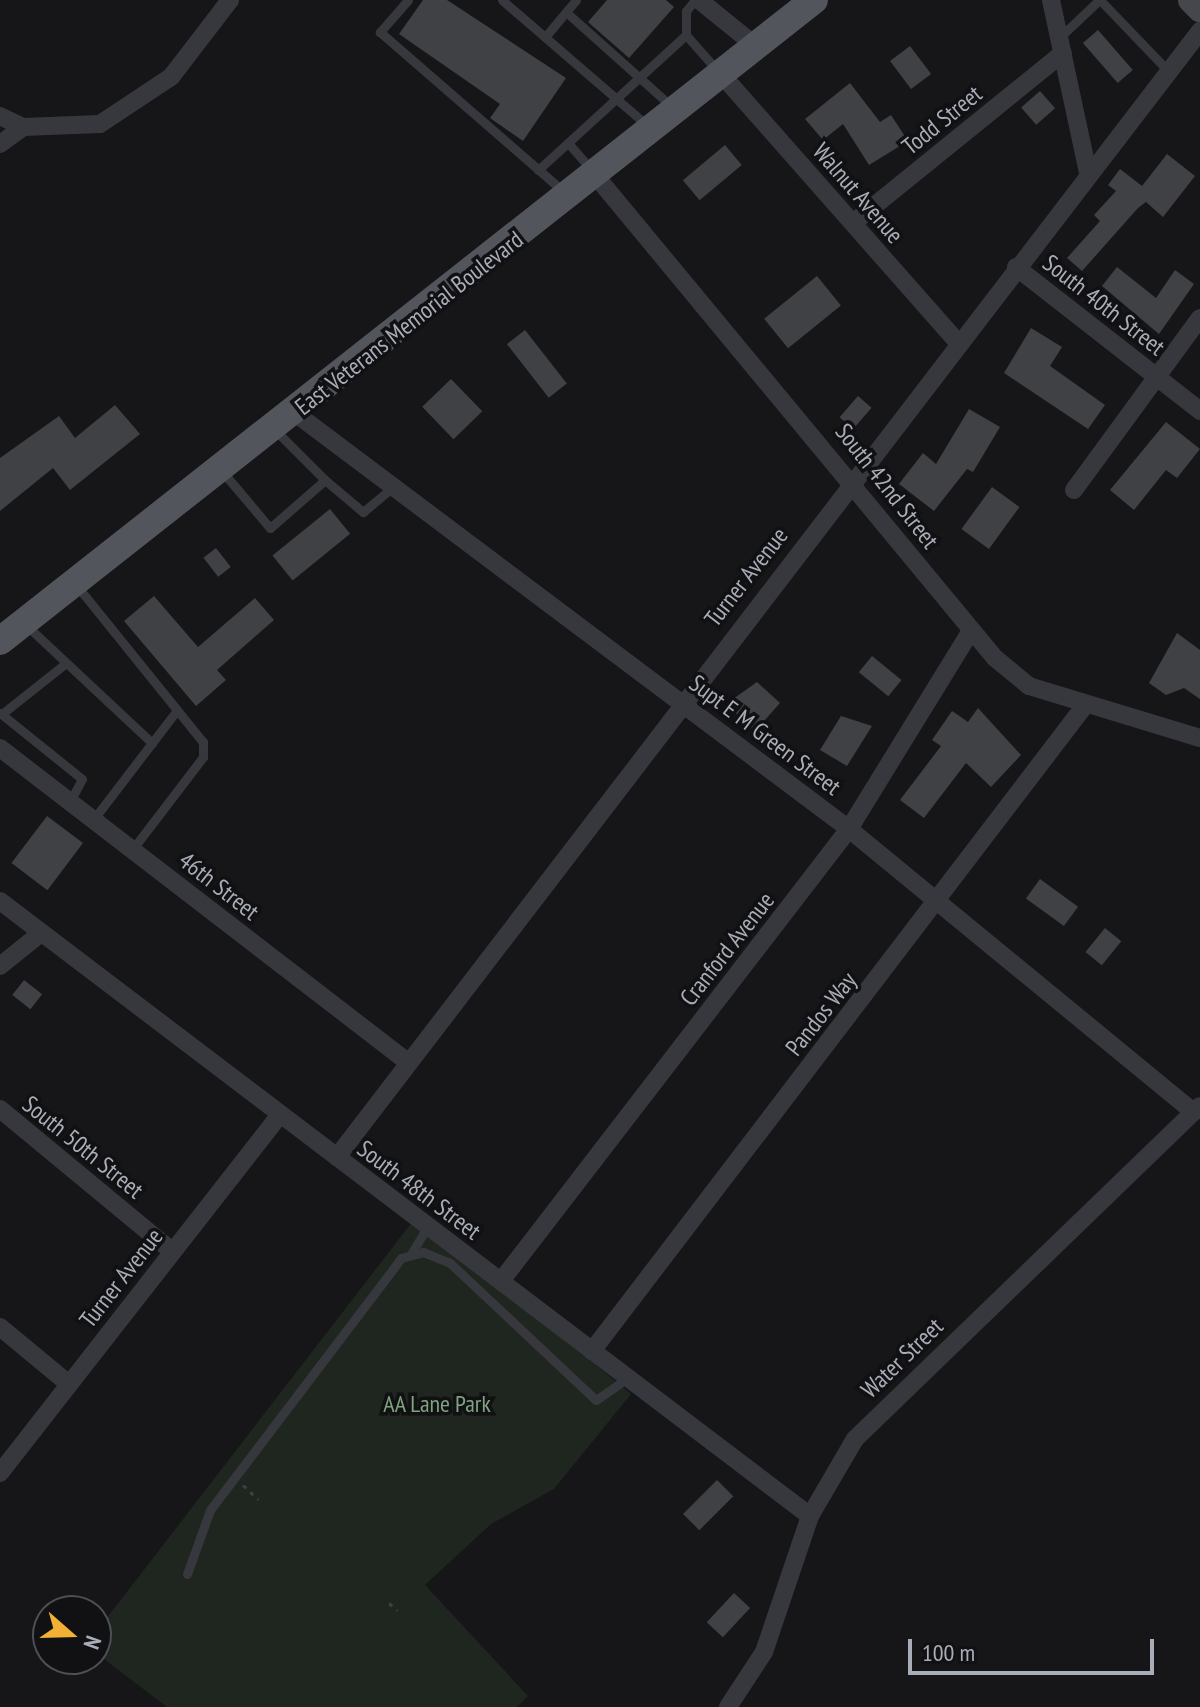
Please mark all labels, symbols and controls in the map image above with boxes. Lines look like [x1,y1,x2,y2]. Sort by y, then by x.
street label: Todd Street [896,79,988,161]
street label: Walnut Avenue [807,137,909,249]
street label: East Veterans Memorial Boulevard [289,225,529,421]
street label: South 40th Street [1037,248,1171,362]
street label: South 42nd Street [829,418,945,554]
street label: Turner Avenue [698,521,794,633]
street label: Supt E M Green Street [684,669,846,801]
street label: 46th Street [173,846,265,926]
street label: Cranford Avenue [674,886,780,1012]
street label: Pandos Way [779,966,863,1062]
street label: South 50th Street [17,1090,149,1204]
street label: South 48th Street [352,1134,486,1246]
street label: Turner Avenue [73,1222,169,1334]
street label: Water Street [855,1312,949,1404]
park label: AA Lane Park [383,1390,491,1418]
north arrow [32,1595,112,1675]
scale bar [912,1623,1158,1673]
text: N [77,1632,108,1653]
text: 100 m [922,1637,975,1668]

